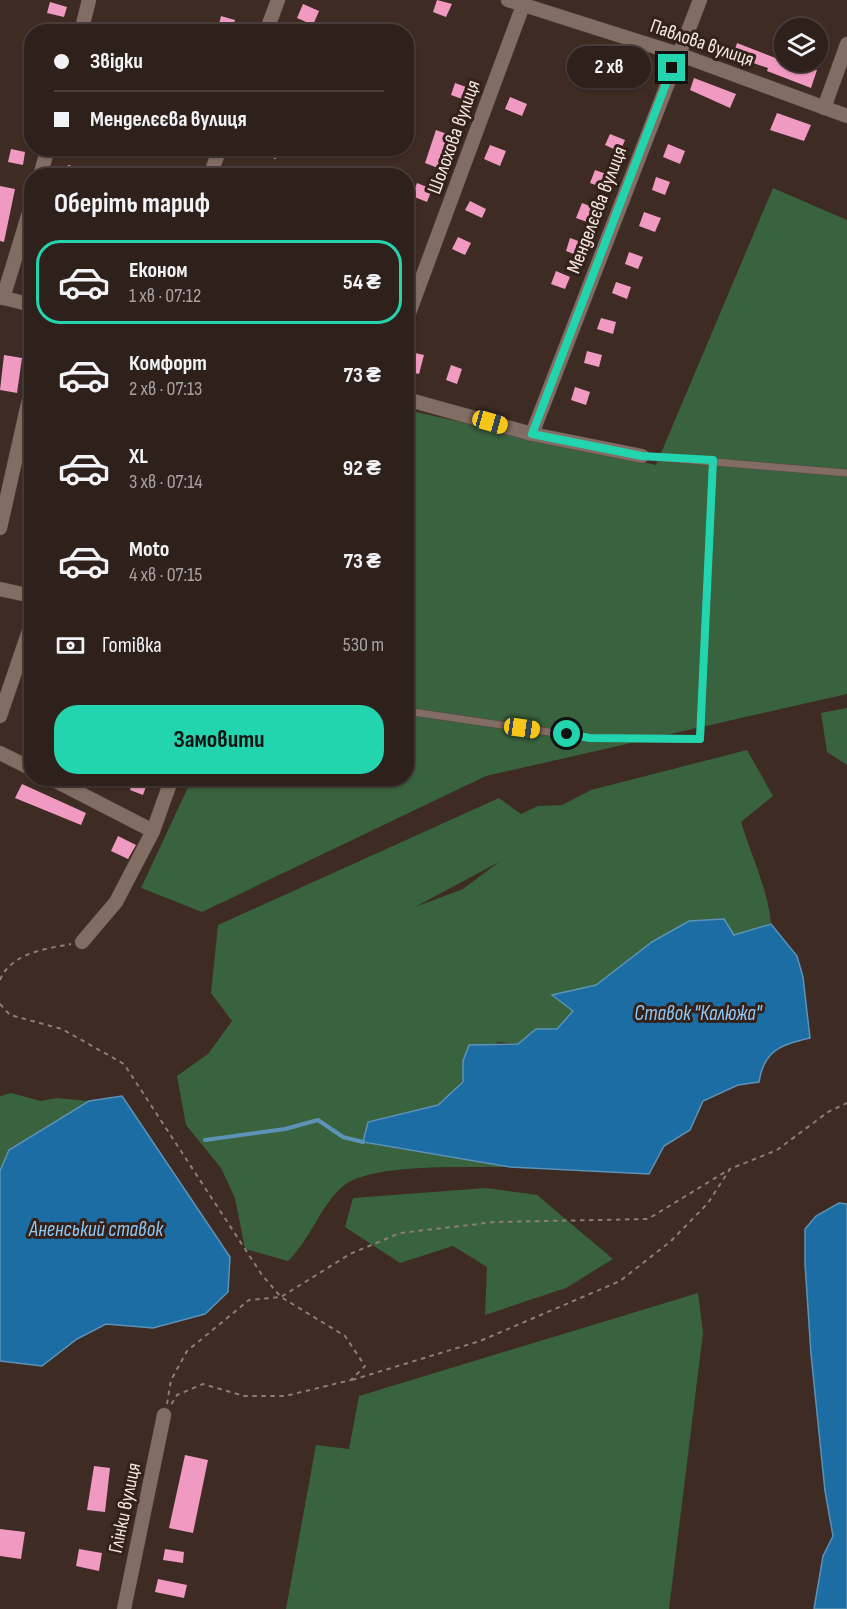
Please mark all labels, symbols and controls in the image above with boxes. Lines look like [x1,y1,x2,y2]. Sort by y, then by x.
street label: Павлова вулиця [647,14,757,72]
map controls [774,18,828,72]
button: layers [774,18,828,72]
callout: 2 хв [567,47,651,89]
text: Звідки [90,48,143,75]
route end [658,54,685,81]
text: 2 хв [595,55,623,79]
street label: Шолохова вулиця [422,77,486,197]
text: Менделєєва вулиця [90,106,247,133]
street label: Менделєєва вулиця [562,143,632,277]
text: Оберіть тариф [54,188,210,220]
icon: car [57,255,111,309]
text: Економ [129,257,188,284]
text: 54 ₴ [343,269,381,296]
text: 1 хв · 07:12 [129,284,201,308]
icon: car [57,348,111,402]
text: Комфорт [129,350,207,377]
text: 73 ₴ [343,362,381,389]
text: 2 хв · 07:13 [129,377,202,401]
car [470,408,510,436]
icon: car [57,441,111,495]
text: XL [129,443,148,470]
text: 92 ₴ [343,455,381,482]
text: 3 хв · 07:14 [129,470,203,494]
icon: car [57,534,111,588]
text: Moto [129,536,169,563]
text: 73 ₴ [343,548,381,575]
text: 4 хв · 07:15 [129,563,202,587]
icon: cash [54,629,87,662]
text: Готівка [102,632,162,659]
text: 530 m [343,633,384,657]
button: Замовити [54,705,384,774]
car [503,717,541,739]
route start [553,720,580,747]
water label: Ставок "Калюжа" [634,1001,763,1026]
water label: Аненський ставок [28,1217,164,1242]
street label: Глінки вулиця [104,1461,146,1555]

